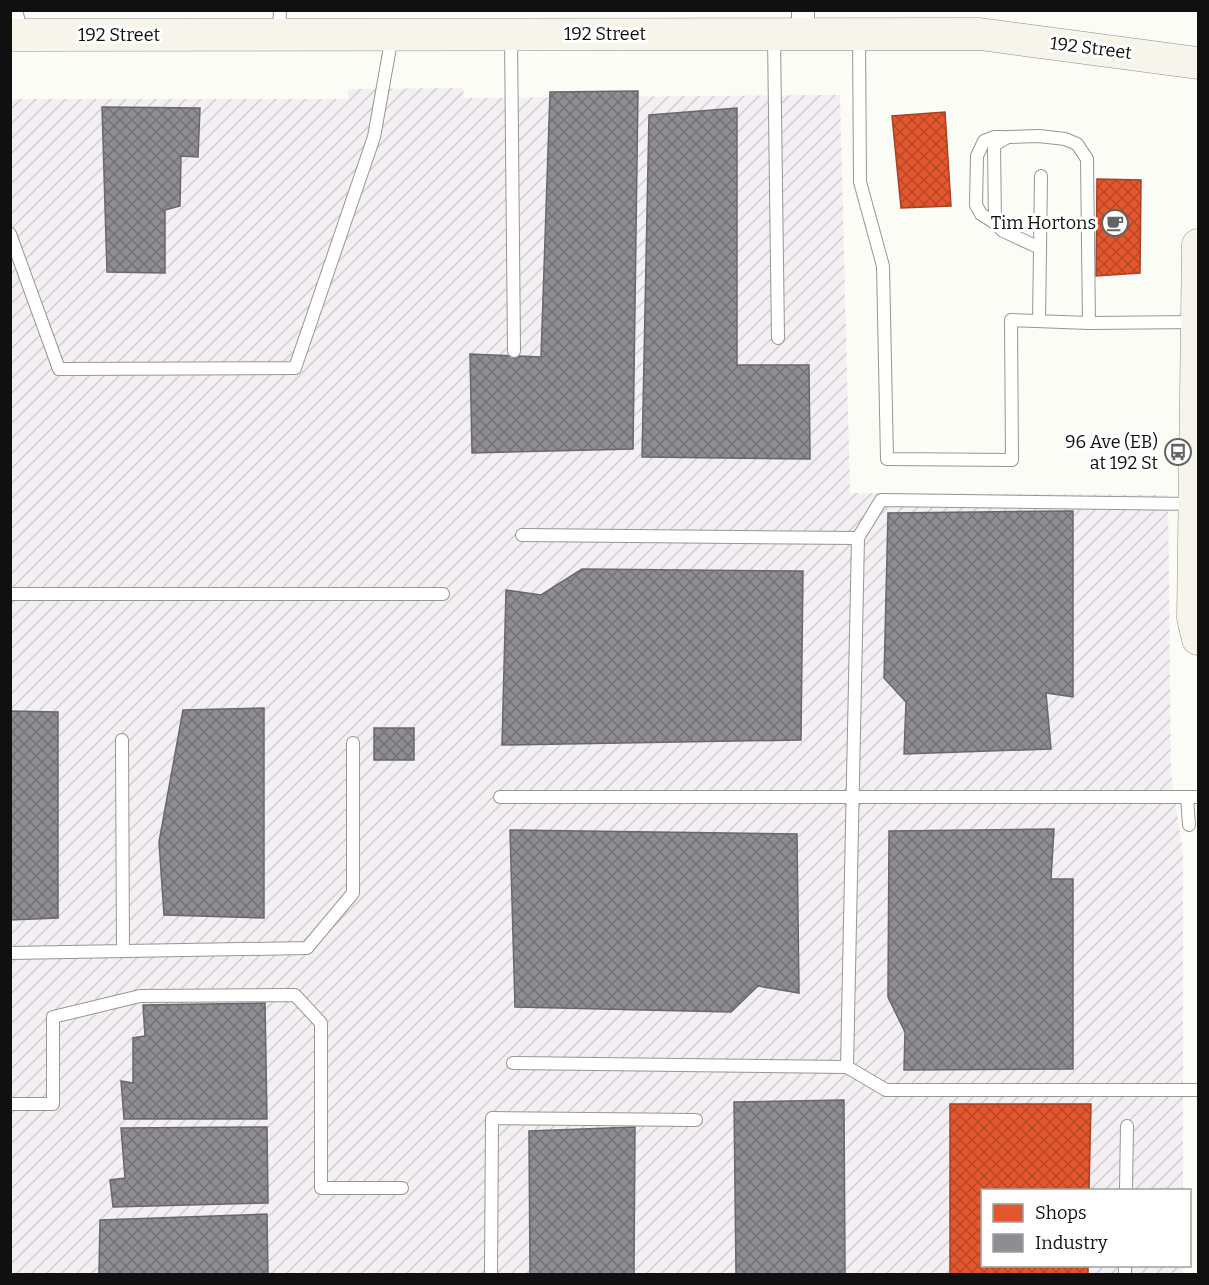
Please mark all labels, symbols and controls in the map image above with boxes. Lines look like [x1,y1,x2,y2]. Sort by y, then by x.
street label: 192 Street [564,23,647,45]
street label: 192 Street [78,24,161,46]
street label: 192 Street [1049,32,1134,64]
cafe icon: Tim Hortons [1100,208,1130,238]
place label: Tim Hortons [991,212,1096,234]
place label: 96 Ave (EB) at 192 St [1065,431,1158,474]
bus stop icon: 96 Ave (EB) at 192 St [1163,437,1193,467]
legend [981,1189,1191,1267]
text: Shops [1035,1202,1087,1224]
text: Industry [1035,1232,1108,1254]

